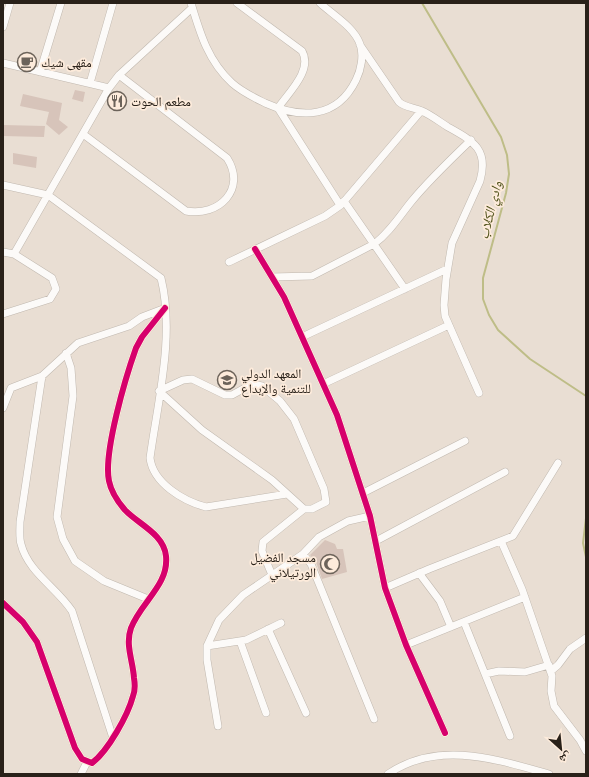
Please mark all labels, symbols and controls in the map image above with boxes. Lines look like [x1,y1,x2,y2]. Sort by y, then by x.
cafe icon: مقهى شيك [16,51,38,73]
place label: مقهى شيك [41,55,92,71]
restaurant icon: مطعم الحوت [106,90,128,112]
place label: مطعم الحوت [131,94,191,110]
water label: وادي الكلاب [475,179,509,242]
place label: المعهد الدولي للتنمية والإبداع [241,366,311,398]
school or university icon: المعهد الدولي للتنمية والإبداع [216,369,238,391]
place label: مسجد الفضيل الورتيلاني [250,550,316,583]
mosque icon: مسجد الفضيل الورتيلاني [319,553,341,575]
north arrow [541,729,581,769]
text: ش [556,748,573,766]

